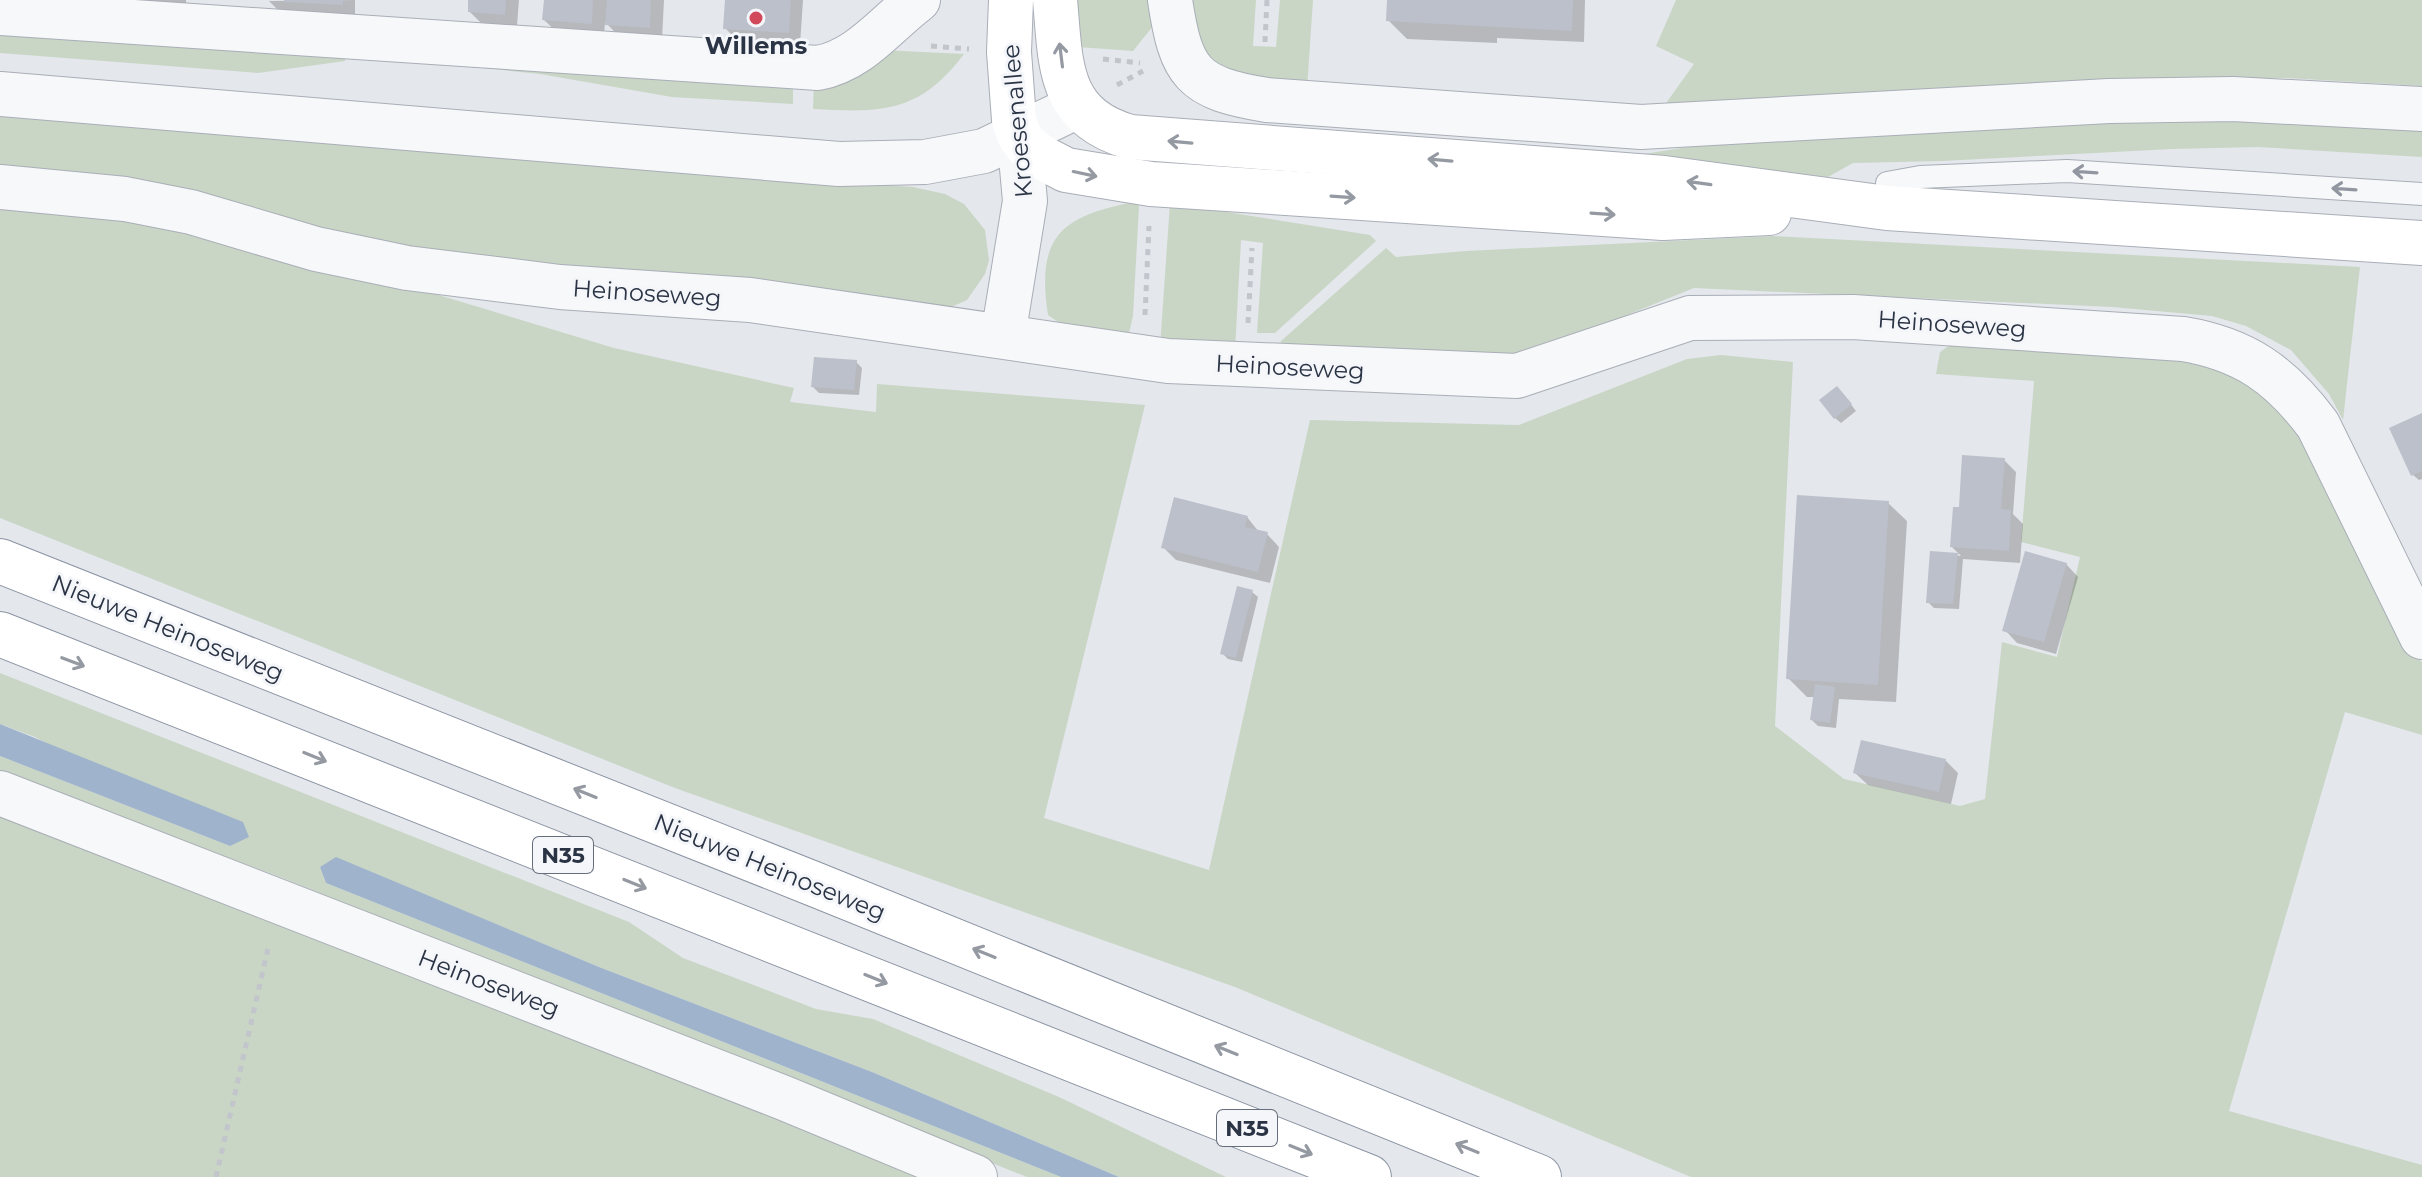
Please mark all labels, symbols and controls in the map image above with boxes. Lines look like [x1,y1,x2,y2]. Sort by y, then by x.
marker: Willems [747,9,765,27]
place label: Willems [705,31,808,60]
one-way arrow [1053,42,1068,69]
street label: Kroesenallee [996,43,1038,199]
one-way arrow [1167,134,1194,149]
one-way arrow [1427,152,1454,167]
one-way arrow [2072,164,2099,179]
one-way arrow [1071,167,1097,182]
one-way arrow [1686,175,1712,190]
one-way arrow [2331,181,2358,196]
one-way arrow [1329,190,1356,205]
one-way arrow [1589,207,1616,222]
street label: Heinoseweg [571,273,723,313]
street label: Heinoseweg [1876,304,2028,344]
street label: Heinoseweg [1215,349,1365,385]
street label: Nieuwe Heinoseweg [48,568,288,688]
one-way arrow [60,656,85,670]
one-way arrow [302,751,327,765]
one-way arrow [573,785,598,799]
street label: Nieuwe Heinoseweg [650,807,890,927]
road number: N35 [533,837,593,873]
one-way arrow [622,877,647,892]
street label: Heinoseweg [414,943,564,1023]
one-way arrow [972,945,997,959]
one-way arrow [863,973,888,988]
one-way arrow [1214,1042,1238,1057]
road number: N35 [1217,1110,1277,1146]
one-way arrow [1455,1140,1480,1154]
one-way arrow [1288,1143,1313,1158]

